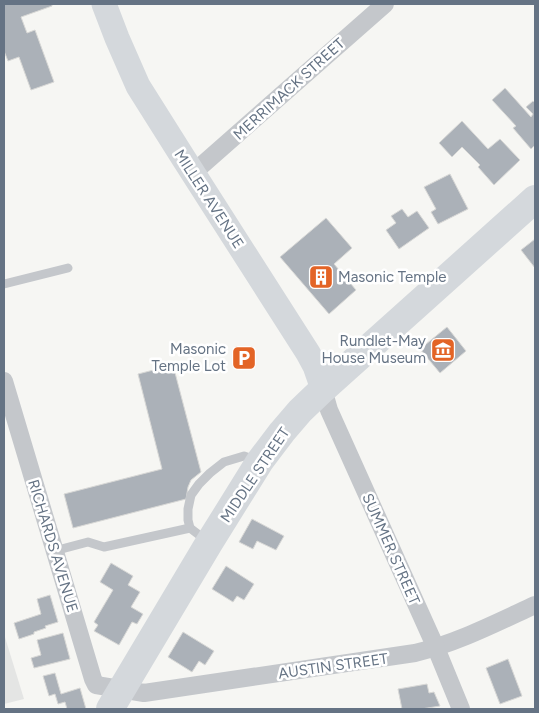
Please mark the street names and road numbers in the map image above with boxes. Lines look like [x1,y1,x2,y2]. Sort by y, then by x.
street label: MERRIMACK STREET [230,34,349,144]
street label: MILLER AVENUE [170,146,248,252]
street label: MIDDLE STREET [217,423,294,526]
street label: RICHARDS AVENUE [24,477,82,615]
street label: SUMMER STREET [358,490,424,608]
street label: AUSTIN STREET [277,649,390,683]

